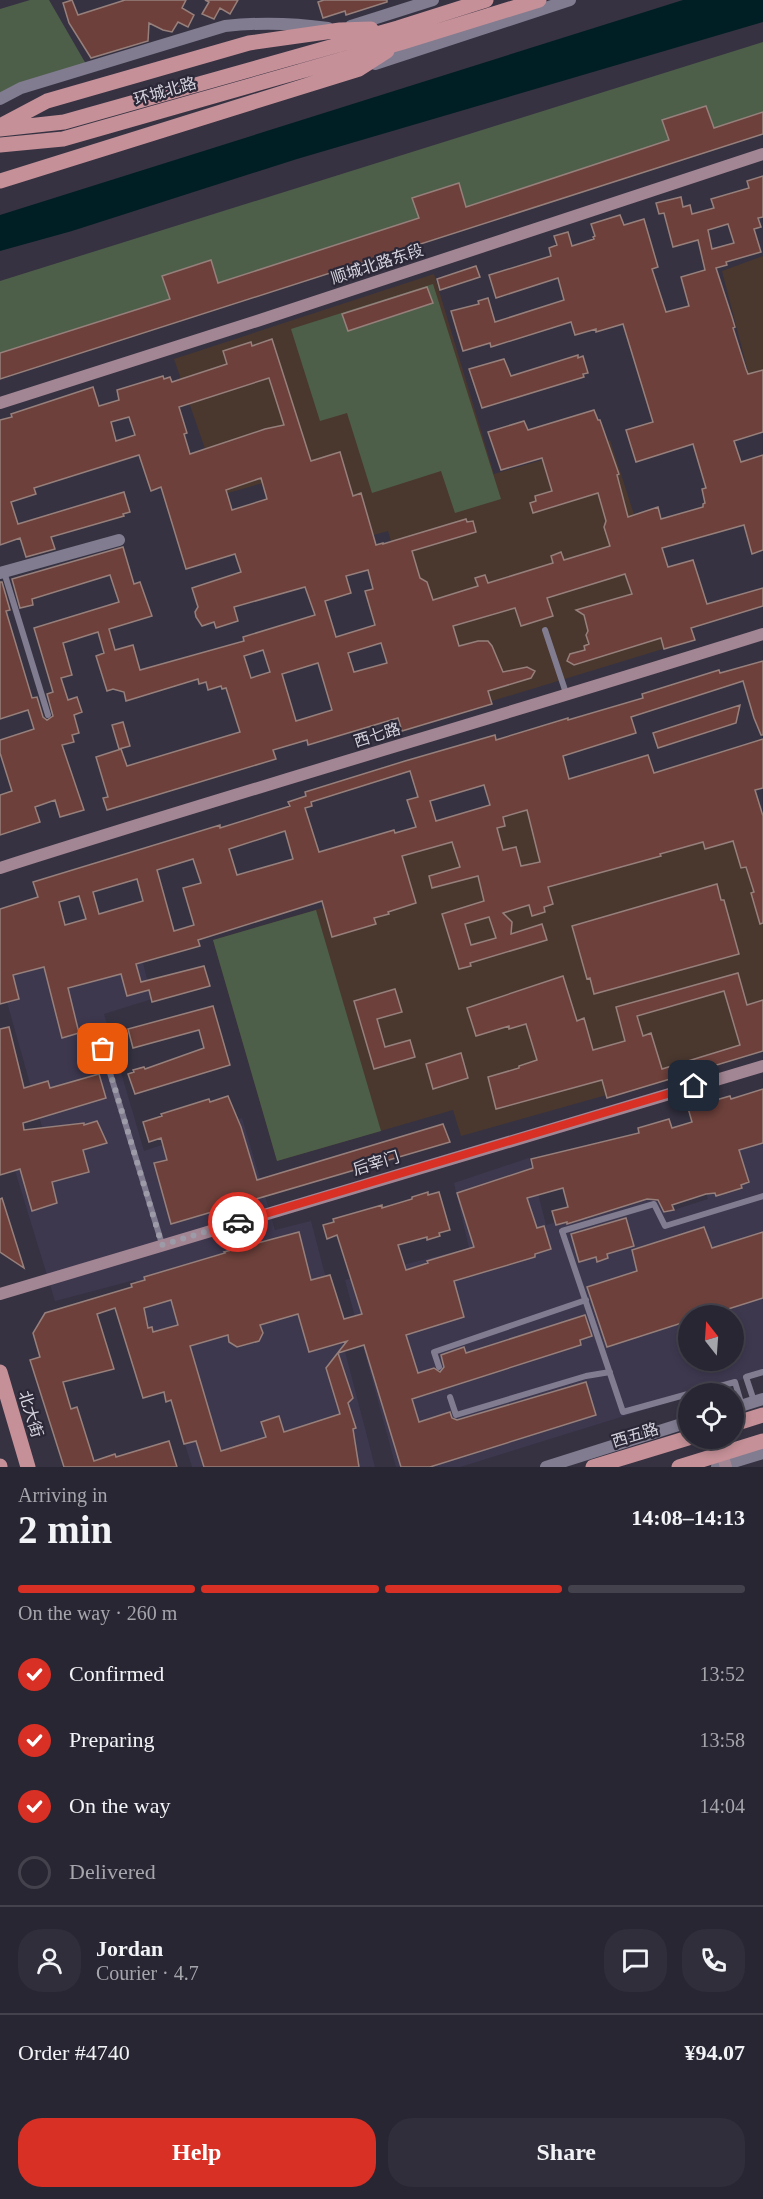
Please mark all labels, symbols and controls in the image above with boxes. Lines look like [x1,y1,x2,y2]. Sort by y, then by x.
street label: 环城北路 [132,74,198,108]
street label: 顺城北路东段 [329,241,425,287]
street label: 西七路 [352,720,402,750]
pin [77,1023,128,1074]
icon: bag [86,1032,119,1065]
pin [668,1060,719,1111]
icon: home [677,1069,710,1102]
street label: 后宰门 [351,1148,401,1178]
courier [208,1192,268,1252]
icon: car [222,1206,255,1239]
north arrow [678,1305,744,1371]
map controls [678,1305,744,1449]
button: locate [678,1383,744,1449]
street label: 北大街 [16,1389,46,1439]
street label: 西五路 [610,1420,660,1450]
text: Arriving in [18,1484,107,1506]
text: 14:08–14:13 [631,1505,745,1530]
text: 2 min [18,1508,112,1551]
text: On the way · 260 m [18,1602,177,1624]
icon: check [18,1658,51,1691]
text: Confirmed [69,1661,164,1686]
text: 13:52 [699,1663,745,1685]
icon: check [18,1724,51,1757]
text: Preparing [69,1727,155,1752]
text: 13:58 [699,1729,745,1751]
icon: check [18,1790,51,1823]
text: On the way [69,1793,170,1818]
text: 14:04 [699,1795,745,1817]
text: Delivered [69,1859,156,1884]
button: person [18,1929,81,1992]
button: chat [604,1929,667,1992]
button: phone [682,1929,745,1992]
text: Jordan [96,1936,163,1961]
text: Courier · 4.7 [96,1962,199,1984]
text: Order #4740 [18,2040,130,2065]
text: ¥94.07 [685,2040,745,2065]
button: Help [18,2118,376,2187]
button: Share [388,2118,745,2187]

